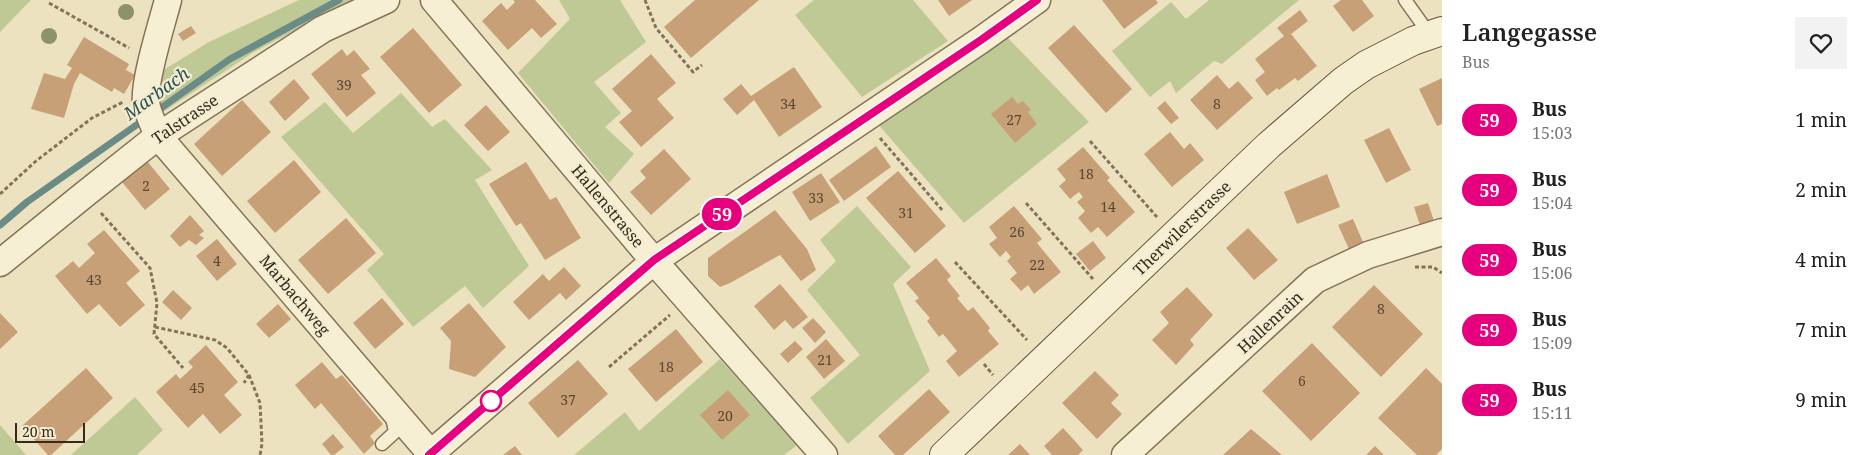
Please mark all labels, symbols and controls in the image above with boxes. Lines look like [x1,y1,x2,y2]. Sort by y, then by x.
text: Langegasse [1462,15,1597,48]
button: heart [1795,17,1847,69]
text: Bus [1462,51,1490,73]
water label: Marbach [117,61,194,126]
house number: 39 [336,75,352,94]
street label: Talstrasse [148,89,222,149]
house number: 34 [780,94,796,113]
house number: 8 [1213,94,1221,113]
text: Bus [1532,96,1567,122]
text: 1 min [1795,107,1847,133]
text: 59 [1479,108,1500,132]
house number: 27 [1006,110,1022,129]
text: 15:03 [1532,122,1572,144]
street label: Hallenstrasse [567,160,649,252]
house number: 18 [1078,164,1094,183]
text: Bus [1532,166,1567,192]
house number: 2 [142,176,150,195]
street label: Therwilerstrasse [1128,176,1236,280]
text: 2 min [1795,177,1847,203]
text: 59 [1479,178,1500,202]
house number: 33 [808,188,824,207]
text: 15:04 [1532,192,1572,214]
house number: 14 [1100,197,1116,216]
line badge: 59 [700,198,744,230]
text: 59 [712,202,732,226]
house number: 31 [898,203,914,222]
house number: 26 [1009,222,1025,241]
text: Bus [1532,236,1567,262]
text: 4 min [1795,247,1847,273]
text: 59 [1479,248,1500,272]
street label: Marbachweg [255,250,336,340]
house number: 4 [213,251,221,270]
house number: 22 [1029,255,1045,274]
text: 15:06 [1532,262,1572,284]
house number: 43 [86,270,102,289]
street label: Hallenrain [1232,286,1308,358]
house number: 8 [1377,299,1385,318]
text: Bus [1532,306,1567,332]
text: 7 min [1795,317,1847,343]
text: 59 [1479,318,1500,342]
text: 15:09 [1532,332,1572,354]
house number: 21 [817,350,833,369]
house number: 18 [658,357,674,376]
house number: 6 [1298,371,1306,390]
text: Bus [1532,376,1567,402]
house number: 45 [189,378,205,397]
text: 9 min [1795,387,1847,413]
text: 59 [1479,388,1500,412]
unlabelled marker [480,390,502,412]
house number: 37 [560,390,576,409]
text: 15:11 [1532,402,1572,424]
house number: 20 [717,406,733,425]
scale bar [15,420,85,443]
text: 20 m [22,422,55,441]

